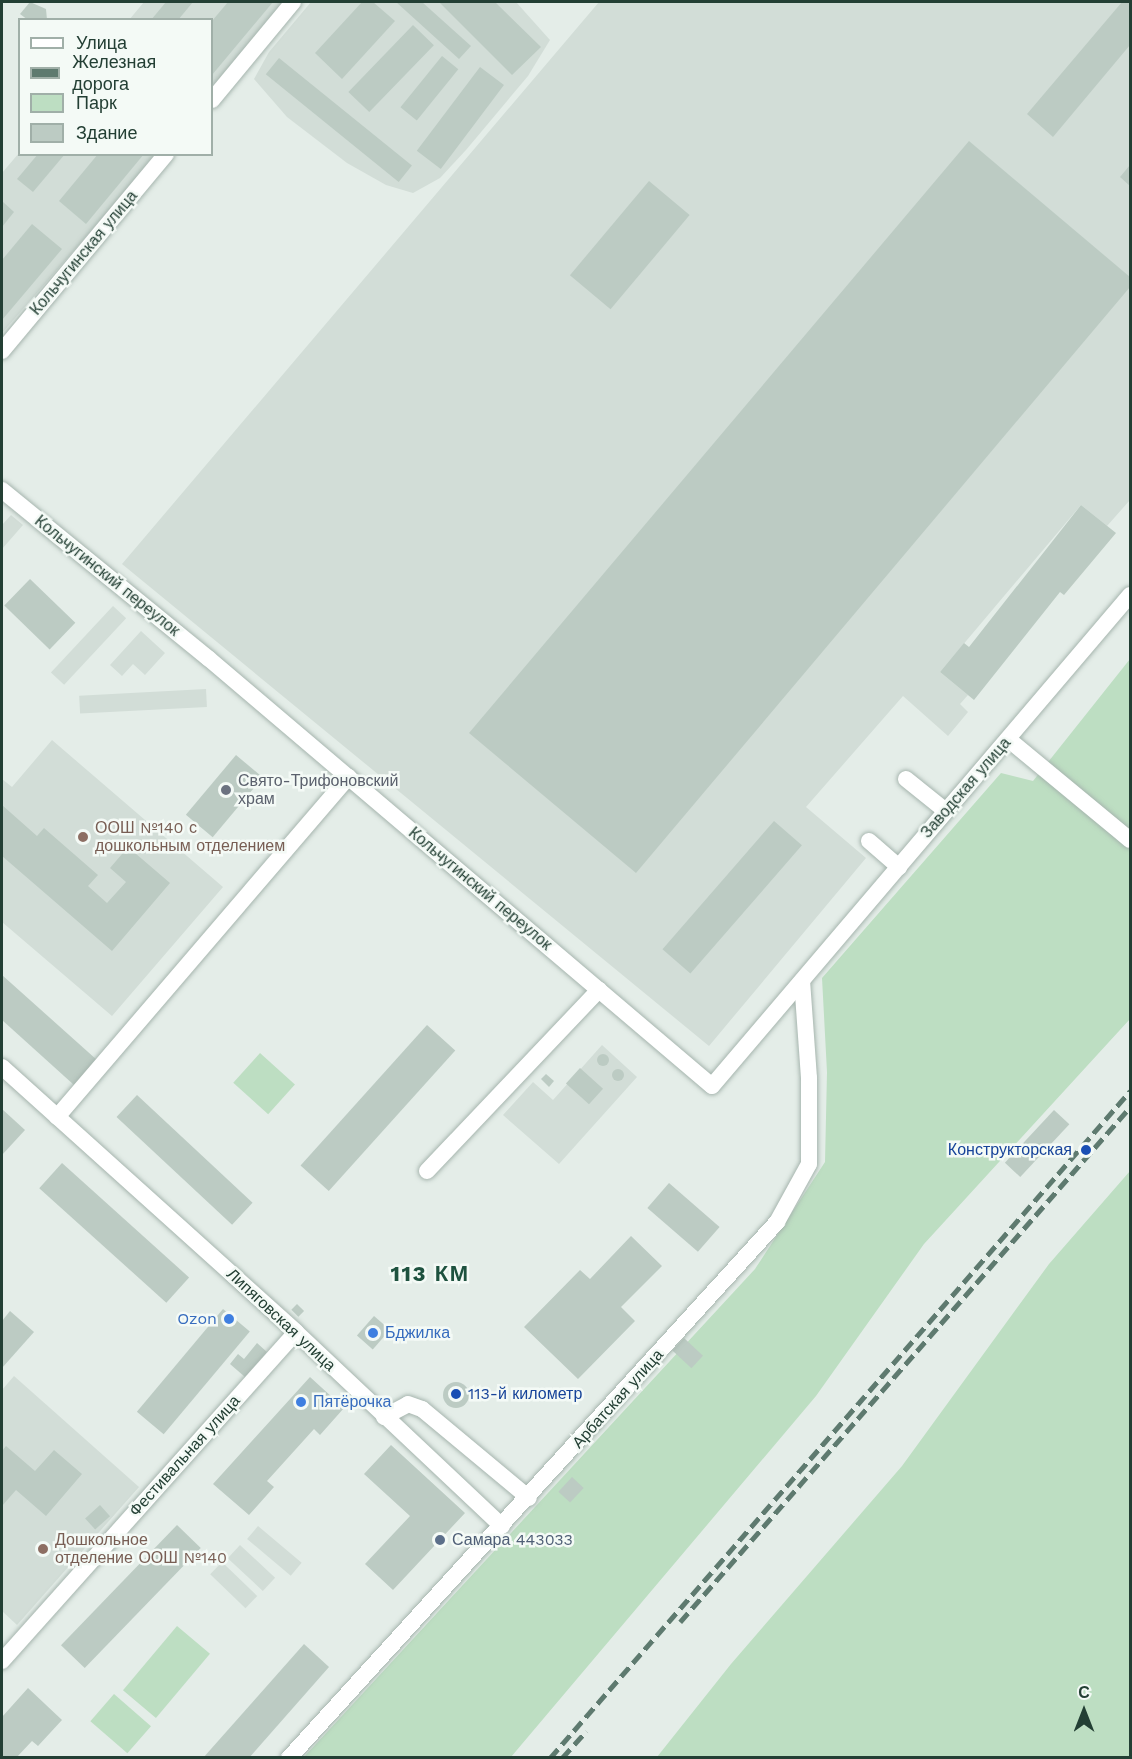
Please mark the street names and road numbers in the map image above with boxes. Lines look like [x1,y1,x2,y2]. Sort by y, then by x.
street label: Кольчугинская улица [26,187,142,319]
street label: Кольчугинский переулок [31,512,183,640]
street label: Заводская улица [917,734,1015,842]
street label: Кольчугинский переулок [405,823,555,955]
street label: Липяговская улица [223,1265,339,1375]
street label: Арбатская улица [569,1346,667,1452]
street label: Фестивальная улица [126,1392,244,1520]

